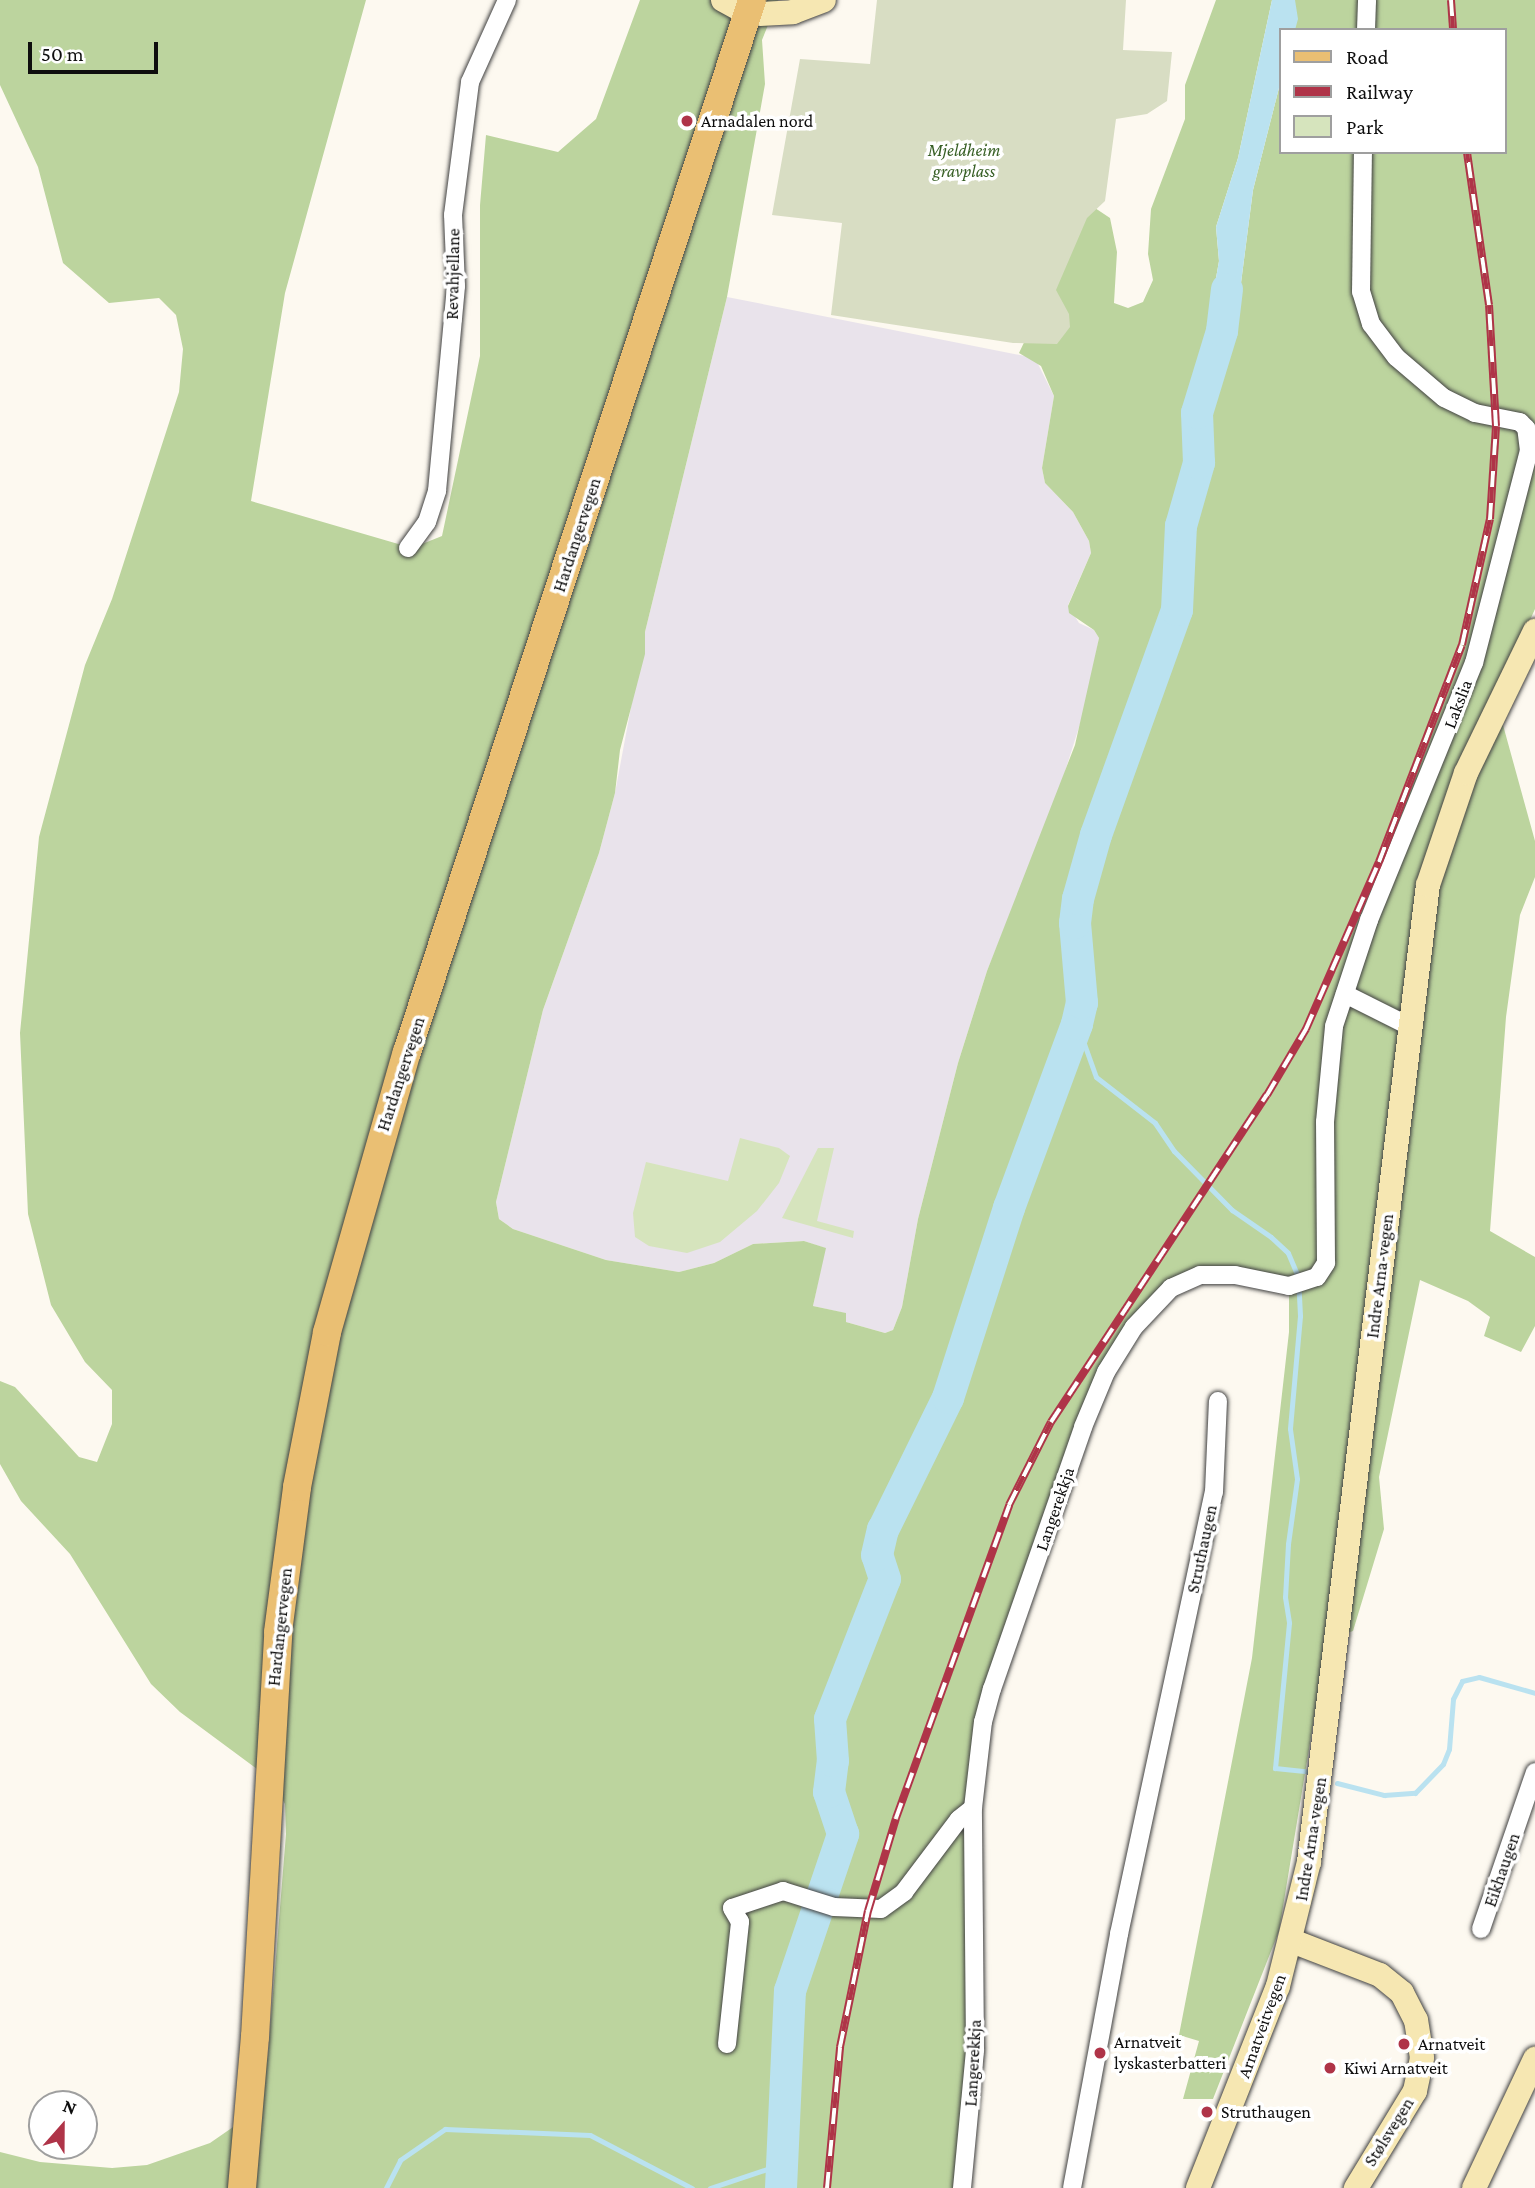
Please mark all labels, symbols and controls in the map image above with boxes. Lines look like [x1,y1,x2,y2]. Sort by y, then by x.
scale bar [32,28,161,72]
legend [1280,28,1507,154]
text: 50 m [41,42,84,66]
text: Road [1346,45,1389,69]
text: Railway [1346,80,1413,104]
place label: Arnadalen nord [701,110,813,132]
marker: Arnadalen nord [679,113,695,129]
text: Park [1346,115,1383,139]
park label: Mjeldheim gravplass [928,140,1000,182]
street label: Revahjellane [441,228,465,320]
street label: Hardangervegen [548,475,606,595]
street label: Lakslia [1439,676,1477,732]
street label: Hardangervegen [372,1014,430,1134]
street label: Indre Arna-vegen [1362,1213,1398,1339]
street label: Langerekkja [1031,1464,1079,1554]
street label: Struthaugen [1182,1503,1222,1595]
street label: Hardangervegen [263,1567,297,1687]
street label: Indre Arna-vegen [1291,1775,1331,1903]
street label: Eikhaugen [1479,1830,1525,1910]
street label: Arnatveitvegen [1233,1971,1291,2081]
street label: Langerekkja [960,2019,986,2107]
place label: Arnatveit lyskasterbatteri [1114,2032,1226,2074]
place label: Arnatveit [1418,2033,1485,2055]
marker: Arnatveit [1396,2036,1412,2052]
marker: Arnatveit lyskasterbatteri [1092,2045,1108,2061]
place label: Kiwi Arnatveit [1344,2057,1448,2079]
marker: Kiwi Arnatveit [1322,2060,1338,2076]
north arrow [28,2090,98,2160]
street label: Stølsvegen [1359,2094,1419,2170]
text: N [60,2095,80,2119]
place label: Struthaugen [1221,2101,1311,2123]
marker: Struthaugen [1199,2104,1215,2120]

